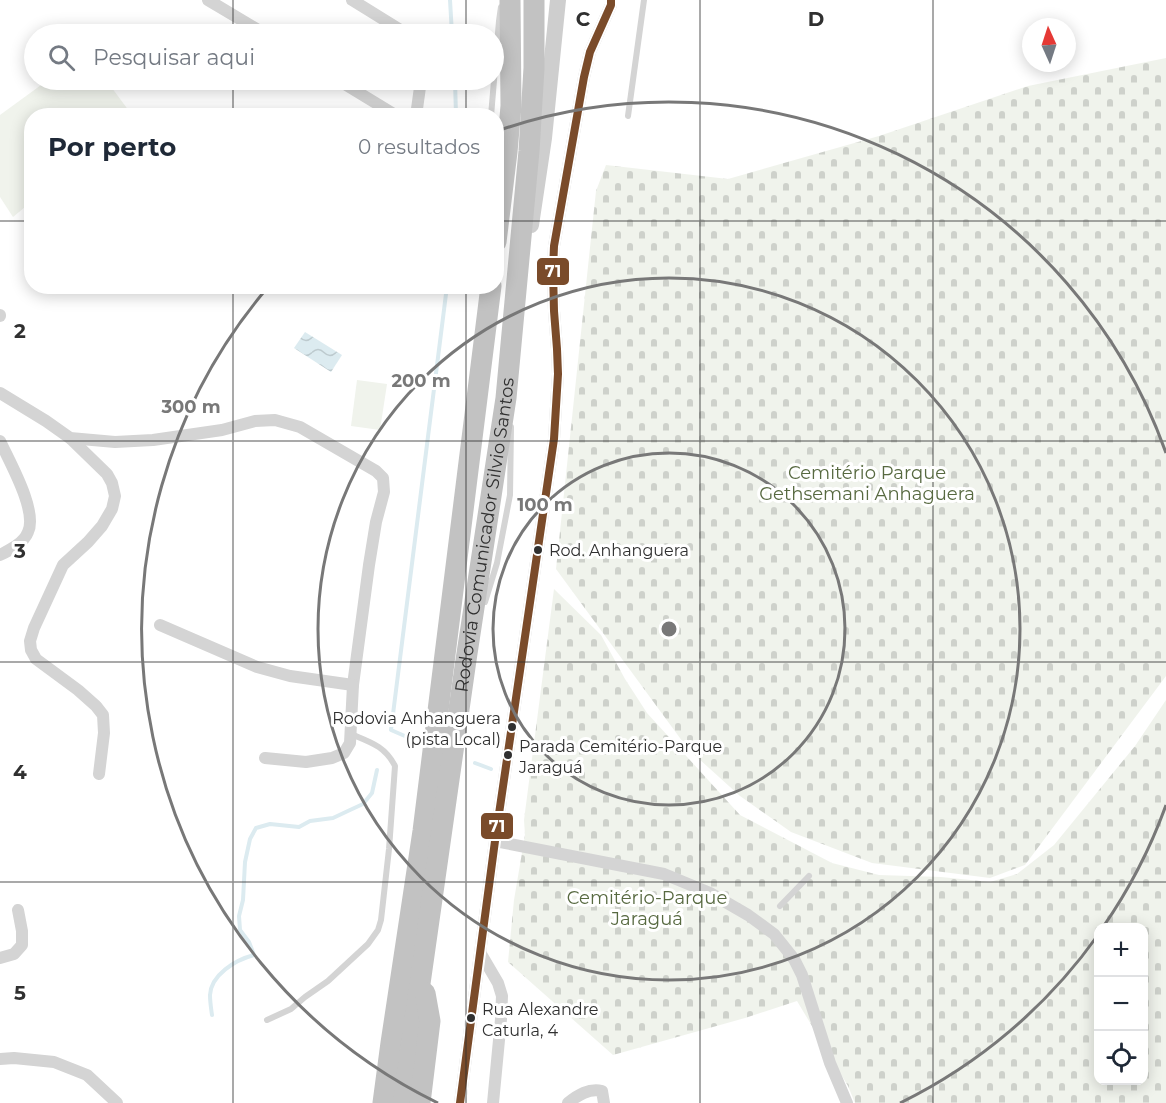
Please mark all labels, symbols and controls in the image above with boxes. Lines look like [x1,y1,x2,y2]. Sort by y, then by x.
text: C [576,7,591,31]
text: D [808,7,824,31]
north arrow [1022,18,1076,72]
search box [24,24,504,90]
icon: search [45,41,78,74]
text: Pesquisar aqui [93,44,255,71]
text: Por perto [48,131,176,163]
text: 0 resultados [358,135,480,159]
line badge: 71 [536,257,570,286]
text: 71 [545,262,561,281]
text: 2 [14,319,26,343]
text: 200 m [391,370,451,392]
street label: Rodovia Comunicador Silvio Santos [451,376,519,694]
text: 300 m [160,396,221,418]
park label: Cemitério Parque Gethsemani Anhaguera [759,462,975,505]
text: 100 m [517,494,573,516]
text: 3 [13,539,26,563]
place label: Rod. Anhanguera [549,541,689,560]
marker: Rod. Anhanguera [532,544,544,556]
centre of rings [659,619,679,639]
place label: Rodovia Anhanguera (pista Local) [332,709,501,749]
marker: Rodovia Anhanguera (pista Local) [506,721,518,733]
place label: Parada Cemitério-Parque Jaraguá [518,737,722,777]
marker: Parada Cemitério-Parque Jaraguá [502,749,514,761]
text: 4 [13,760,27,784]
line badge: 71 [480,812,514,840]
text: 71 [489,817,505,836]
park label: Cemitério-Parque Jaraguá [567,887,727,930]
map controls [1094,923,1148,1085]
button: + [1094,923,1148,977]
button: − [1094,977,1148,1031]
text: 5 [14,981,26,1005]
place label: Rua Alexandre Caturla, 4 [482,1000,599,1040]
marker: Rua Alexandre Caturla, 4 [465,1012,477,1024]
button: locate [1094,1031,1148,1085]

